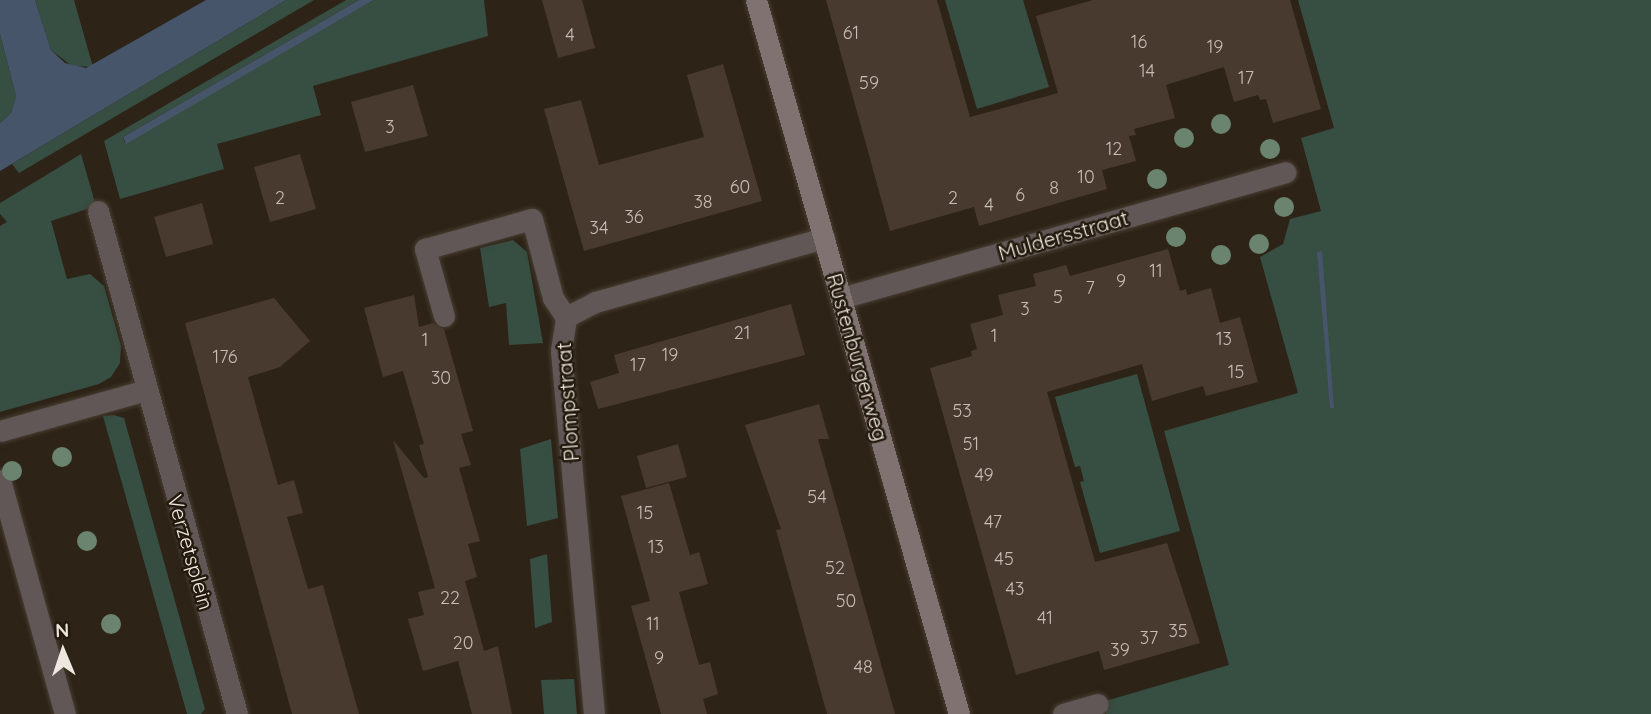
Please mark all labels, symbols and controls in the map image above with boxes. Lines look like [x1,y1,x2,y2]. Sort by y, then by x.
house number: 61 [843,22,859,44]
house number: 4 [565,24,575,46]
house number: 16 [1131,31,1147,53]
house number: 19 [1207,36,1223,58]
house number: 14 [1139,60,1155,82]
house number: 17 [1238,67,1254,89]
house number: 59 [859,72,879,94]
house number: 3 [385,116,395,138]
house number: 12 [1106,138,1122,160]
house number: 10 [1077,166,1095,188]
house number: 60 [730,176,750,198]
house number: 8 [1049,177,1059,199]
house number: 6 [1015,184,1025,206]
house number: 2 [275,187,285,209]
house number: 2 [948,187,958,209]
house number: 38 [693,191,713,213]
house number: 4 [984,194,994,216]
street label: Muldersstraat [995,204,1131,266]
house number: 36 [624,206,644,228]
house number: 34 [590,217,608,239]
house number: 11 [1149,260,1163,282]
street label: Rustenburgerweg [822,270,894,444]
house number: 9 [1116,270,1126,292]
house number: 7 [1085,277,1095,299]
house number: 5 [1053,286,1063,308]
house number: 3 [1020,298,1030,320]
house number: 21 [734,322,750,344]
house number: 1 [991,325,997,347]
house number: 13 [1216,328,1232,350]
house number: 1 [422,329,428,351]
street label: Plompstraat [550,342,584,462]
house number: 19 [662,344,678,366]
house number: 176 [212,346,238,368]
house number: 17 [630,354,646,376]
house number: 15 [1228,361,1244,383]
house number: 30 [431,367,451,389]
house number: 53 [952,400,972,422]
house number: 51 [963,433,979,455]
house number: 49 [974,464,994,486]
house number: 54 [807,486,827,508]
street label: Verzetsplein [163,492,219,612]
house number: 15 [637,502,653,524]
house number: 47 [984,511,1002,533]
house number: 13 [648,536,664,558]
house number: 45 [994,548,1014,570]
house number: 52 [825,557,845,579]
house number: 43 [1006,578,1024,600]
house number: 22 [440,587,460,609]
house number: 50 [836,590,856,612]
house number: 41 [1037,607,1053,629]
house number: 11 [646,613,660,635]
north arrow [28,616,98,686]
text: N [55,618,70,642]
house number: 35 [1168,620,1188,642]
house number: 37 [1140,627,1158,649]
house number: 20 [453,632,473,654]
house number: 39 [1110,639,1130,661]
house number: 9 [654,647,664,669]
house number: 48 [853,656,873,678]

